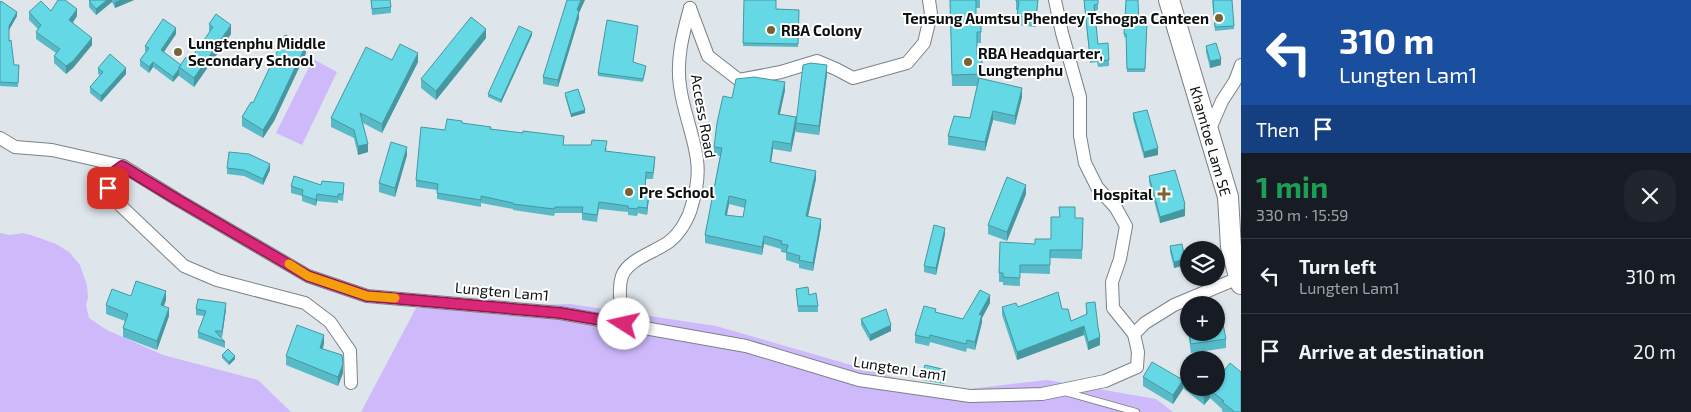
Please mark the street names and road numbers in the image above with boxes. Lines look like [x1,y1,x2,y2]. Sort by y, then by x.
street label: Access Road [688,73,720,159]
street label: Khamtoe Lam SE [1187,84,1235,198]
street label: Lungten Lam1 [454,278,550,304]
street label: Lungten Lam1 [852,352,948,384]

